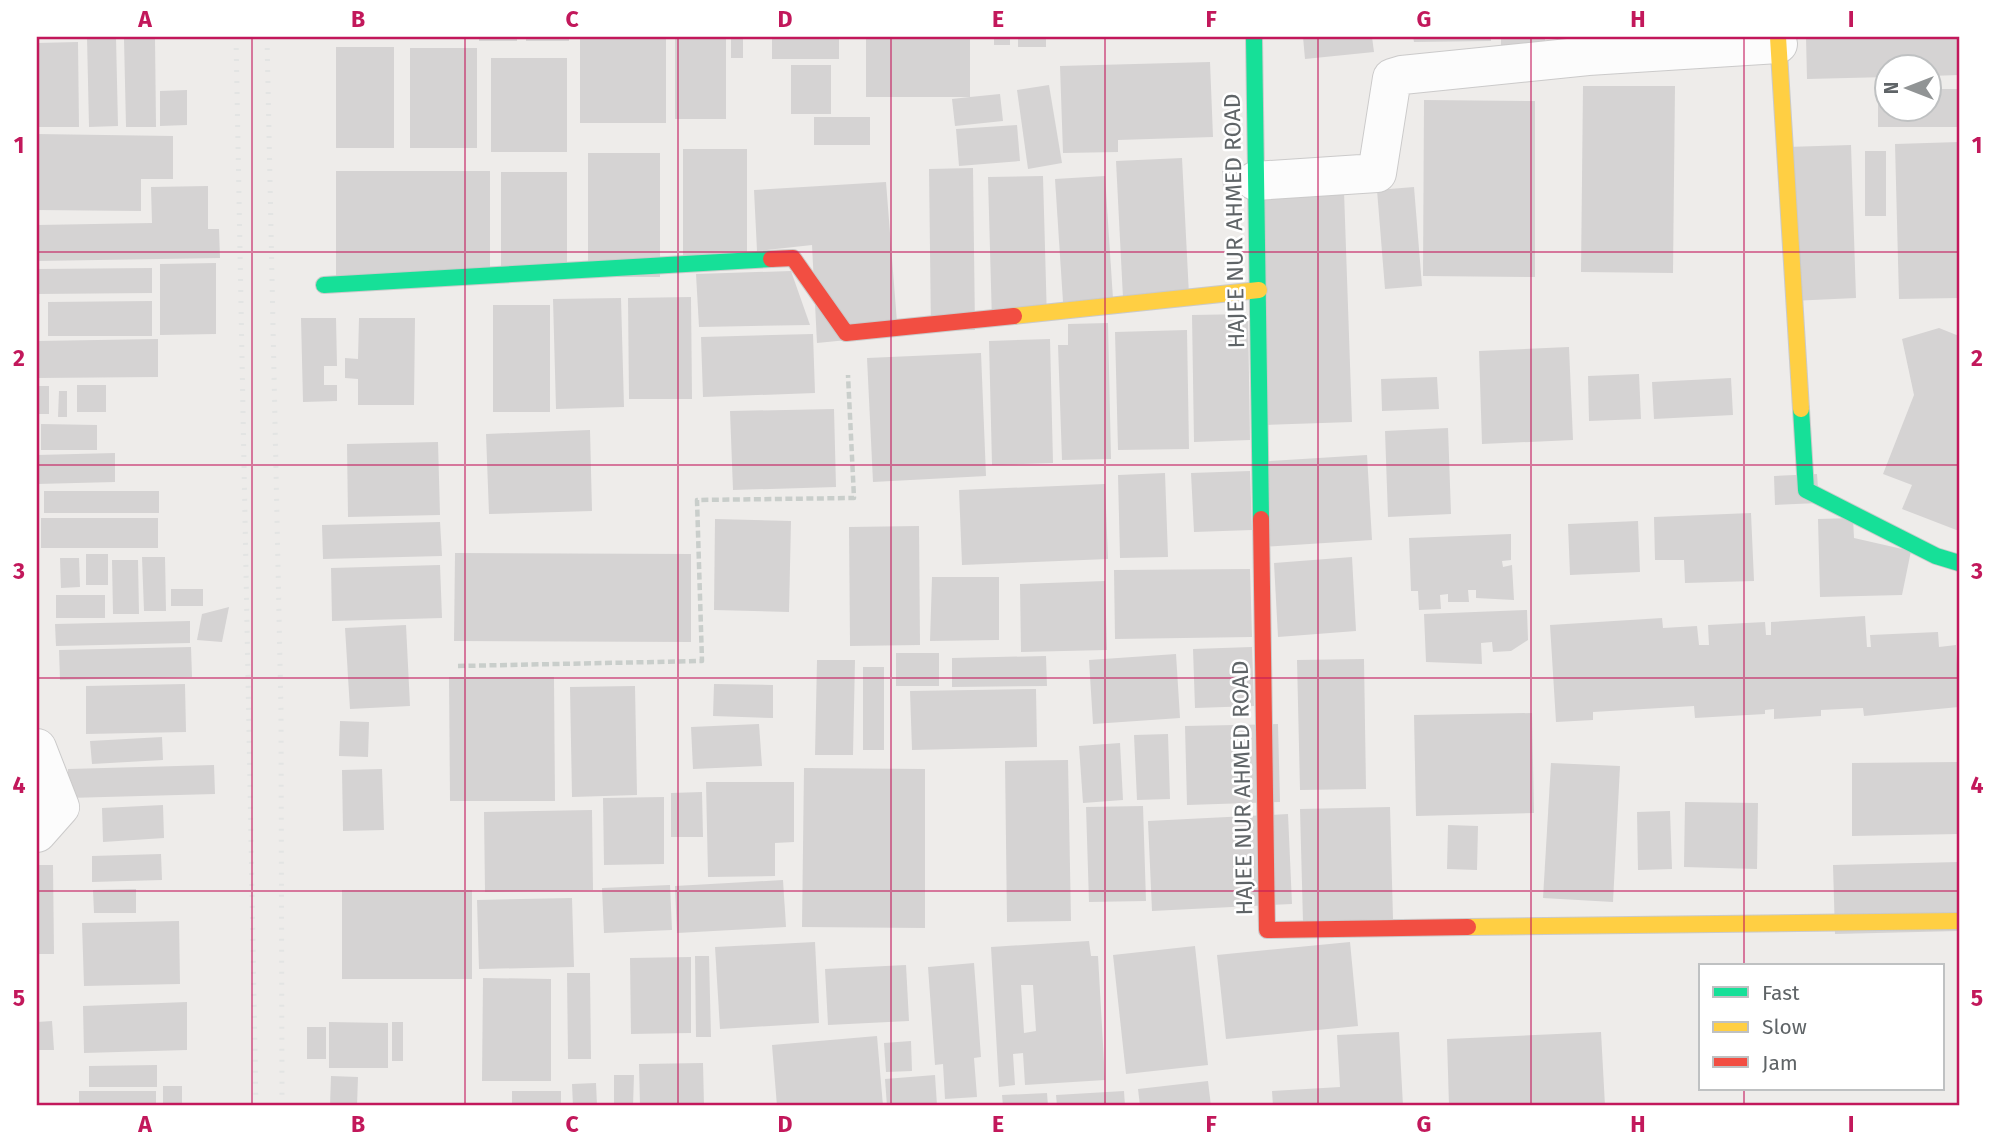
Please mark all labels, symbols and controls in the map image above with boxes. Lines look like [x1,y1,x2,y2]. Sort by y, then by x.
text: A [137,5,152,33]
text: B [351,5,365,33]
text: C [565,5,579,33]
text: D [778,5,793,33]
text: E [992,5,1004,33]
text: F [1205,5,1217,33]
text: G [1417,5,1431,33]
text: H [1630,5,1646,33]
text: I [1848,5,1854,33]
north arrow [1874,52,1944,122]
text: N [1880,82,1903,94]
street label: HAJEE NUR AHMED ROAD [1218,93,1250,349]
text: 1 [14,131,24,159]
text: 1 [1972,131,1982,159]
text: 2 [13,344,25,372]
text: 2 [1971,344,1983,372]
text: 3 [12,557,25,585]
text: 3 [1970,557,1983,585]
street label: HAJEE NUR AHMED ROAD [1226,660,1258,916]
text: 4 [13,771,26,799]
text: 4 [1971,771,1984,799]
legend [1699,964,1944,1090]
text: Fast [1762,980,1800,1006]
text: 5 [13,984,25,1012]
text: 5 [1971,984,1983,1012]
text: Slow [1762,1014,1807,1040]
text: Jam [1762,1050,1798,1076]
text: A [137,1110,152,1138]
text: B [351,1110,365,1138]
text: C [565,1110,579,1138]
text: D [778,1110,793,1138]
text: E [992,1110,1004,1138]
text: F [1205,1110,1217,1138]
text: G [1417,1110,1431,1138]
text: H [1630,1110,1646,1138]
text: I [1848,1110,1854,1138]

